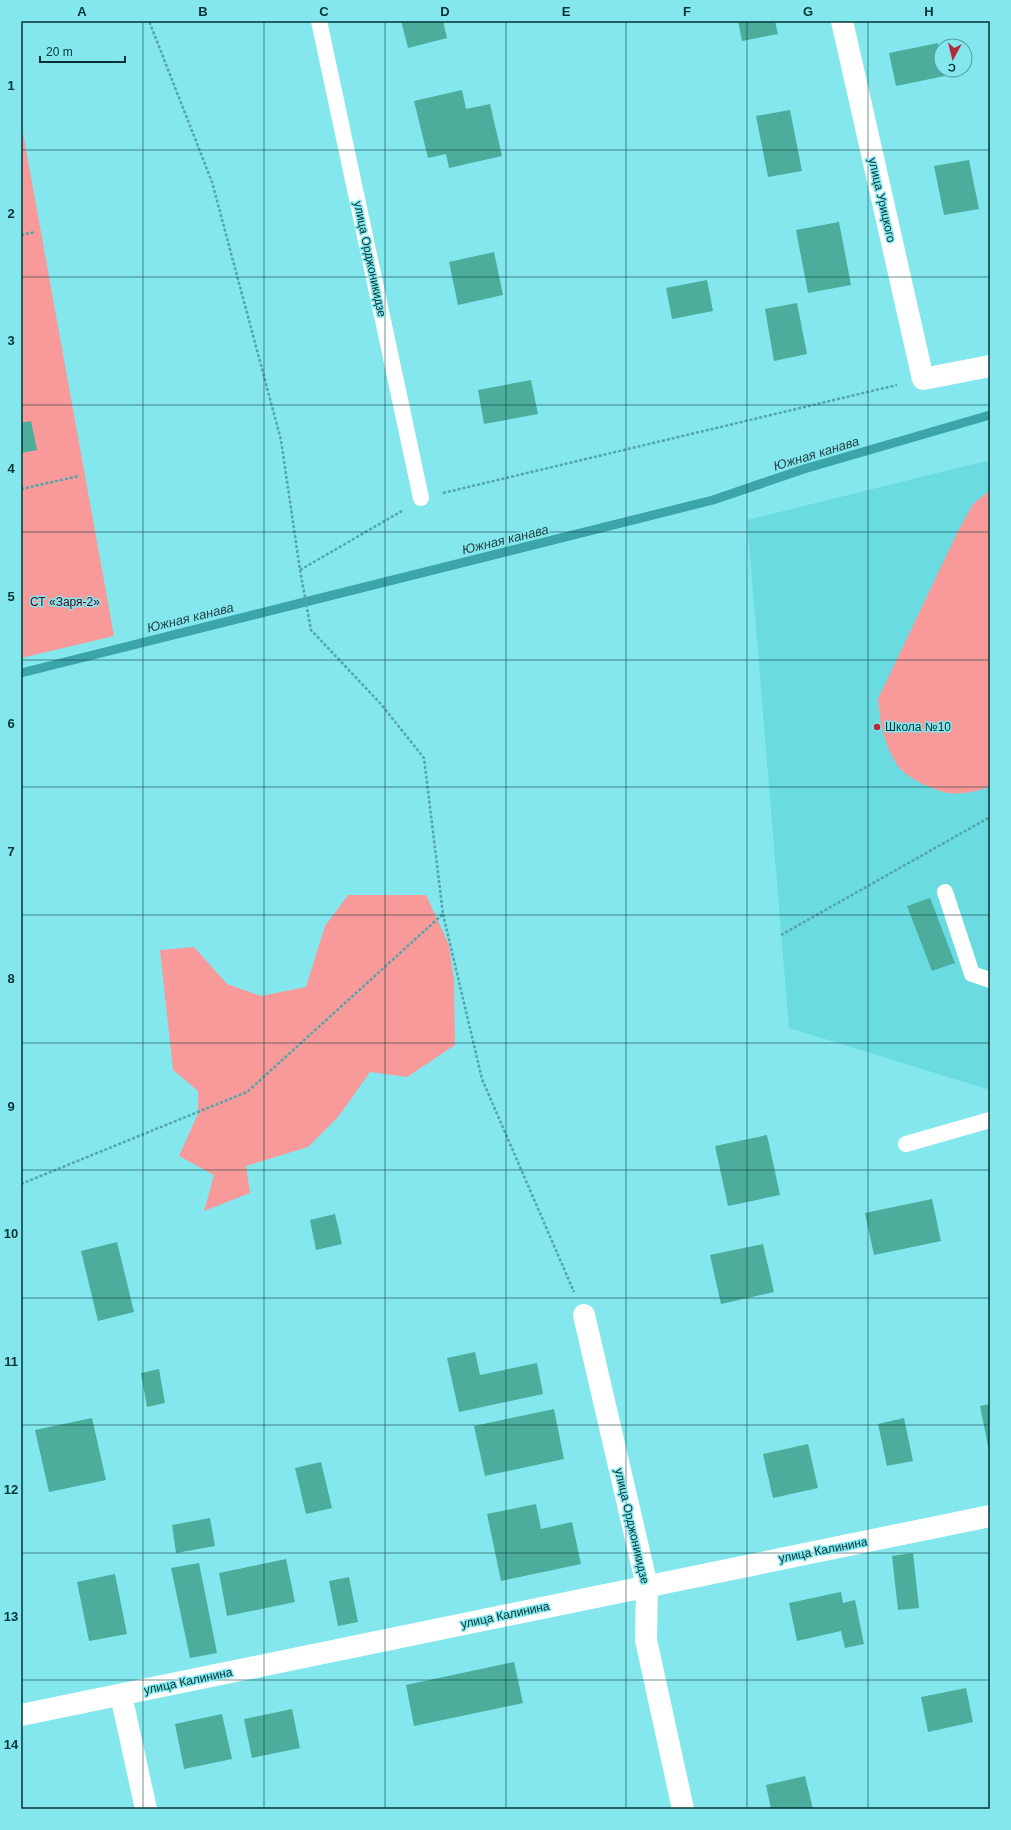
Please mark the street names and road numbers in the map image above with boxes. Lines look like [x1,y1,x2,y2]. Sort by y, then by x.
street label: улица Урицкого [865,156,899,244]
street label: улица Орджоникидзе [351,200,389,319]
street label: улица Орджоникидзе [612,1467,652,1585]
street label: улица Калинина [777,1534,869,1565]
street label: улица Калинина [459,1599,551,1631]
street label: улица Калинина [142,1665,234,1697]

